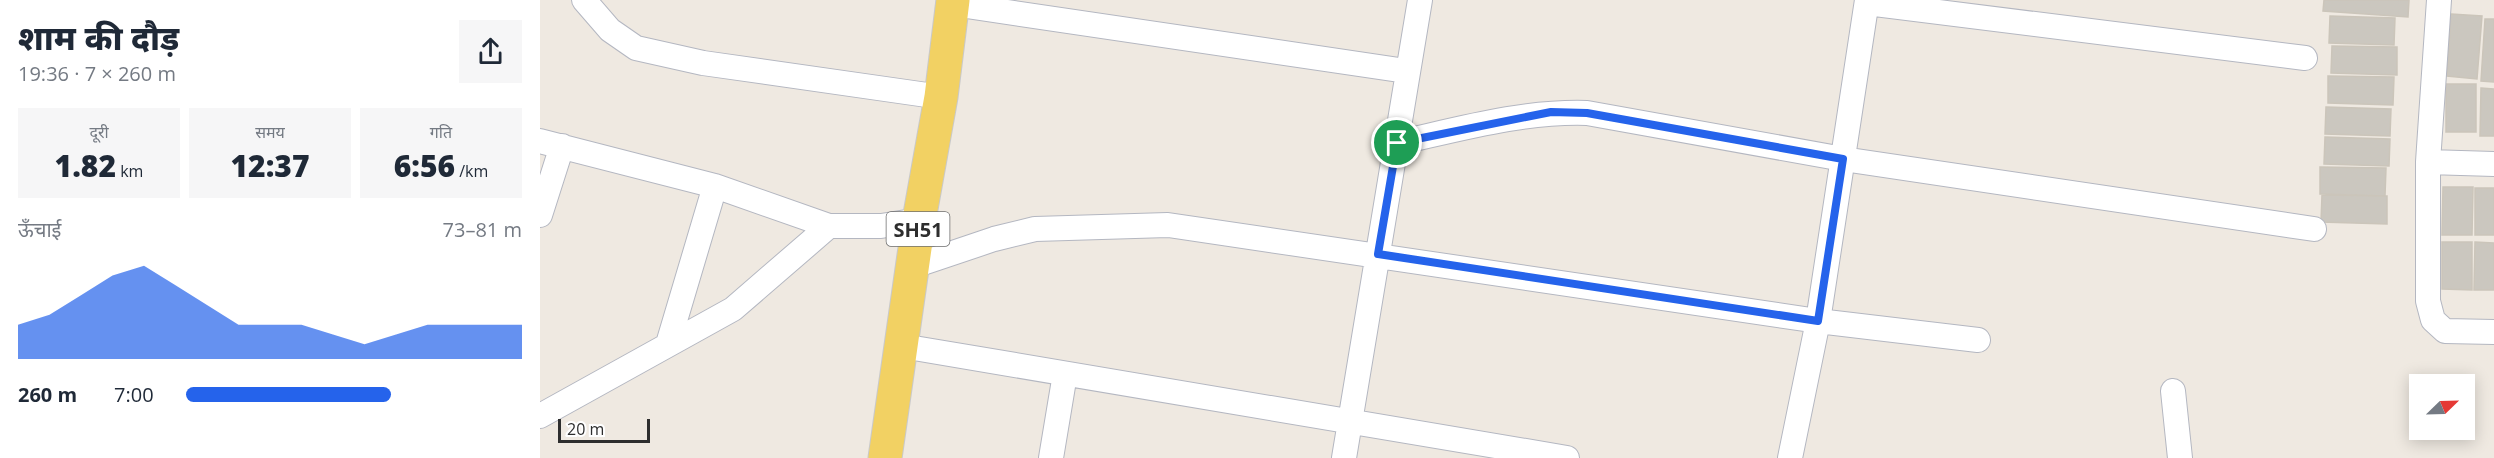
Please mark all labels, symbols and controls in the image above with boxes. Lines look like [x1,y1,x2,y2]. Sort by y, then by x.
text: शाम की दौड़ [18,15,179,60]
button: share [459,20,522,83]
text: 19:36 · 7 × 260 m [18,60,176,87]
pin [1371,117,1422,168]
text: दूरी [89,121,109,143]
text: समय [255,121,285,143]
text: गति [430,121,452,143]
icon: arrive [1380,126,1413,159]
text: 1.82 [55,145,116,186]
text: 12:37 [231,145,309,186]
text: 6:56 [394,145,455,186]
text: km [116,160,143,182]
text: /km [455,160,488,182]
road number: SH51 [886,212,950,246]
text: ऊँचाई [18,216,61,243]
text: 73–81 m [443,216,522,243]
north arrow [2409,374,2475,440]
map controls [2409,374,2475,440]
text: 260 m [18,381,77,408]
text: 7:00 [114,381,154,408]
scale bar [558,416,650,444]
text: 20 m [567,418,604,440]

